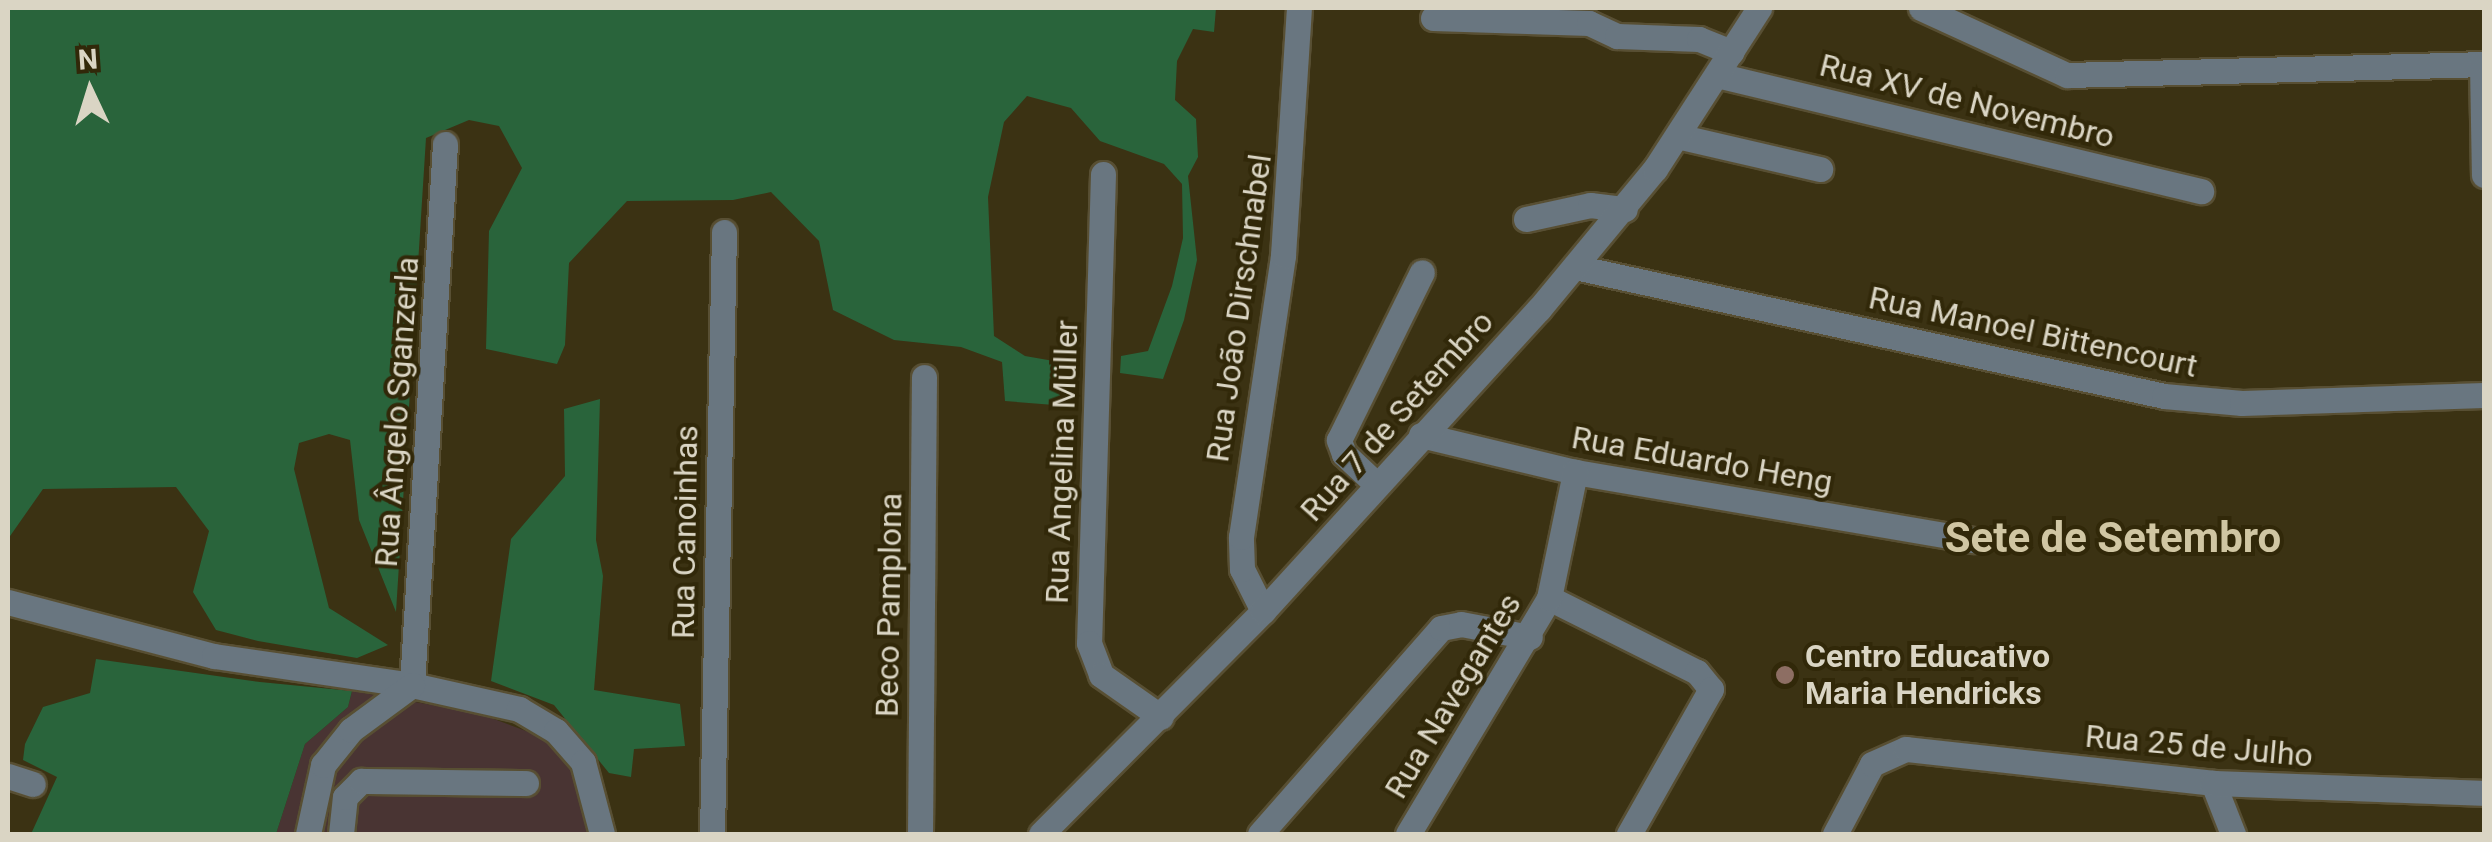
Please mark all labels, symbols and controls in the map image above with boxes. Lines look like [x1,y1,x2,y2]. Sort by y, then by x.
north arrow [40,40,140,140]
text: N [77,42,99,77]
street label: Rua XV de Novembro [1816,46,2118,156]
street label: Rua João Dirschnabel [1198,152,1280,464]
street label: Rua Ângelo Sganzerla [367,256,427,568]
street label: Rua Manoel Bittencourt [1865,278,2201,386]
street label: Rua 7 de Setembro [1292,303,1502,529]
street label: Rua Angelina Müller [1038,320,1086,604]
street label: Rua Eduardo Heng [1569,418,1835,502]
street label: Rua Canoinhas [664,425,706,639]
street label: Beco Pamplona [868,492,910,718]
district label: Sete de Setembro [1945,513,2281,563]
street label: Rua Navegantes [1377,587,1529,805]
place label: Centro Educativo Maria Hendricks [1805,638,2050,713]
marker: Centro Educativo Maria Hendricks [1774,664,1796,686]
street label: Rua 25 de Julho [2084,717,2314,775]

